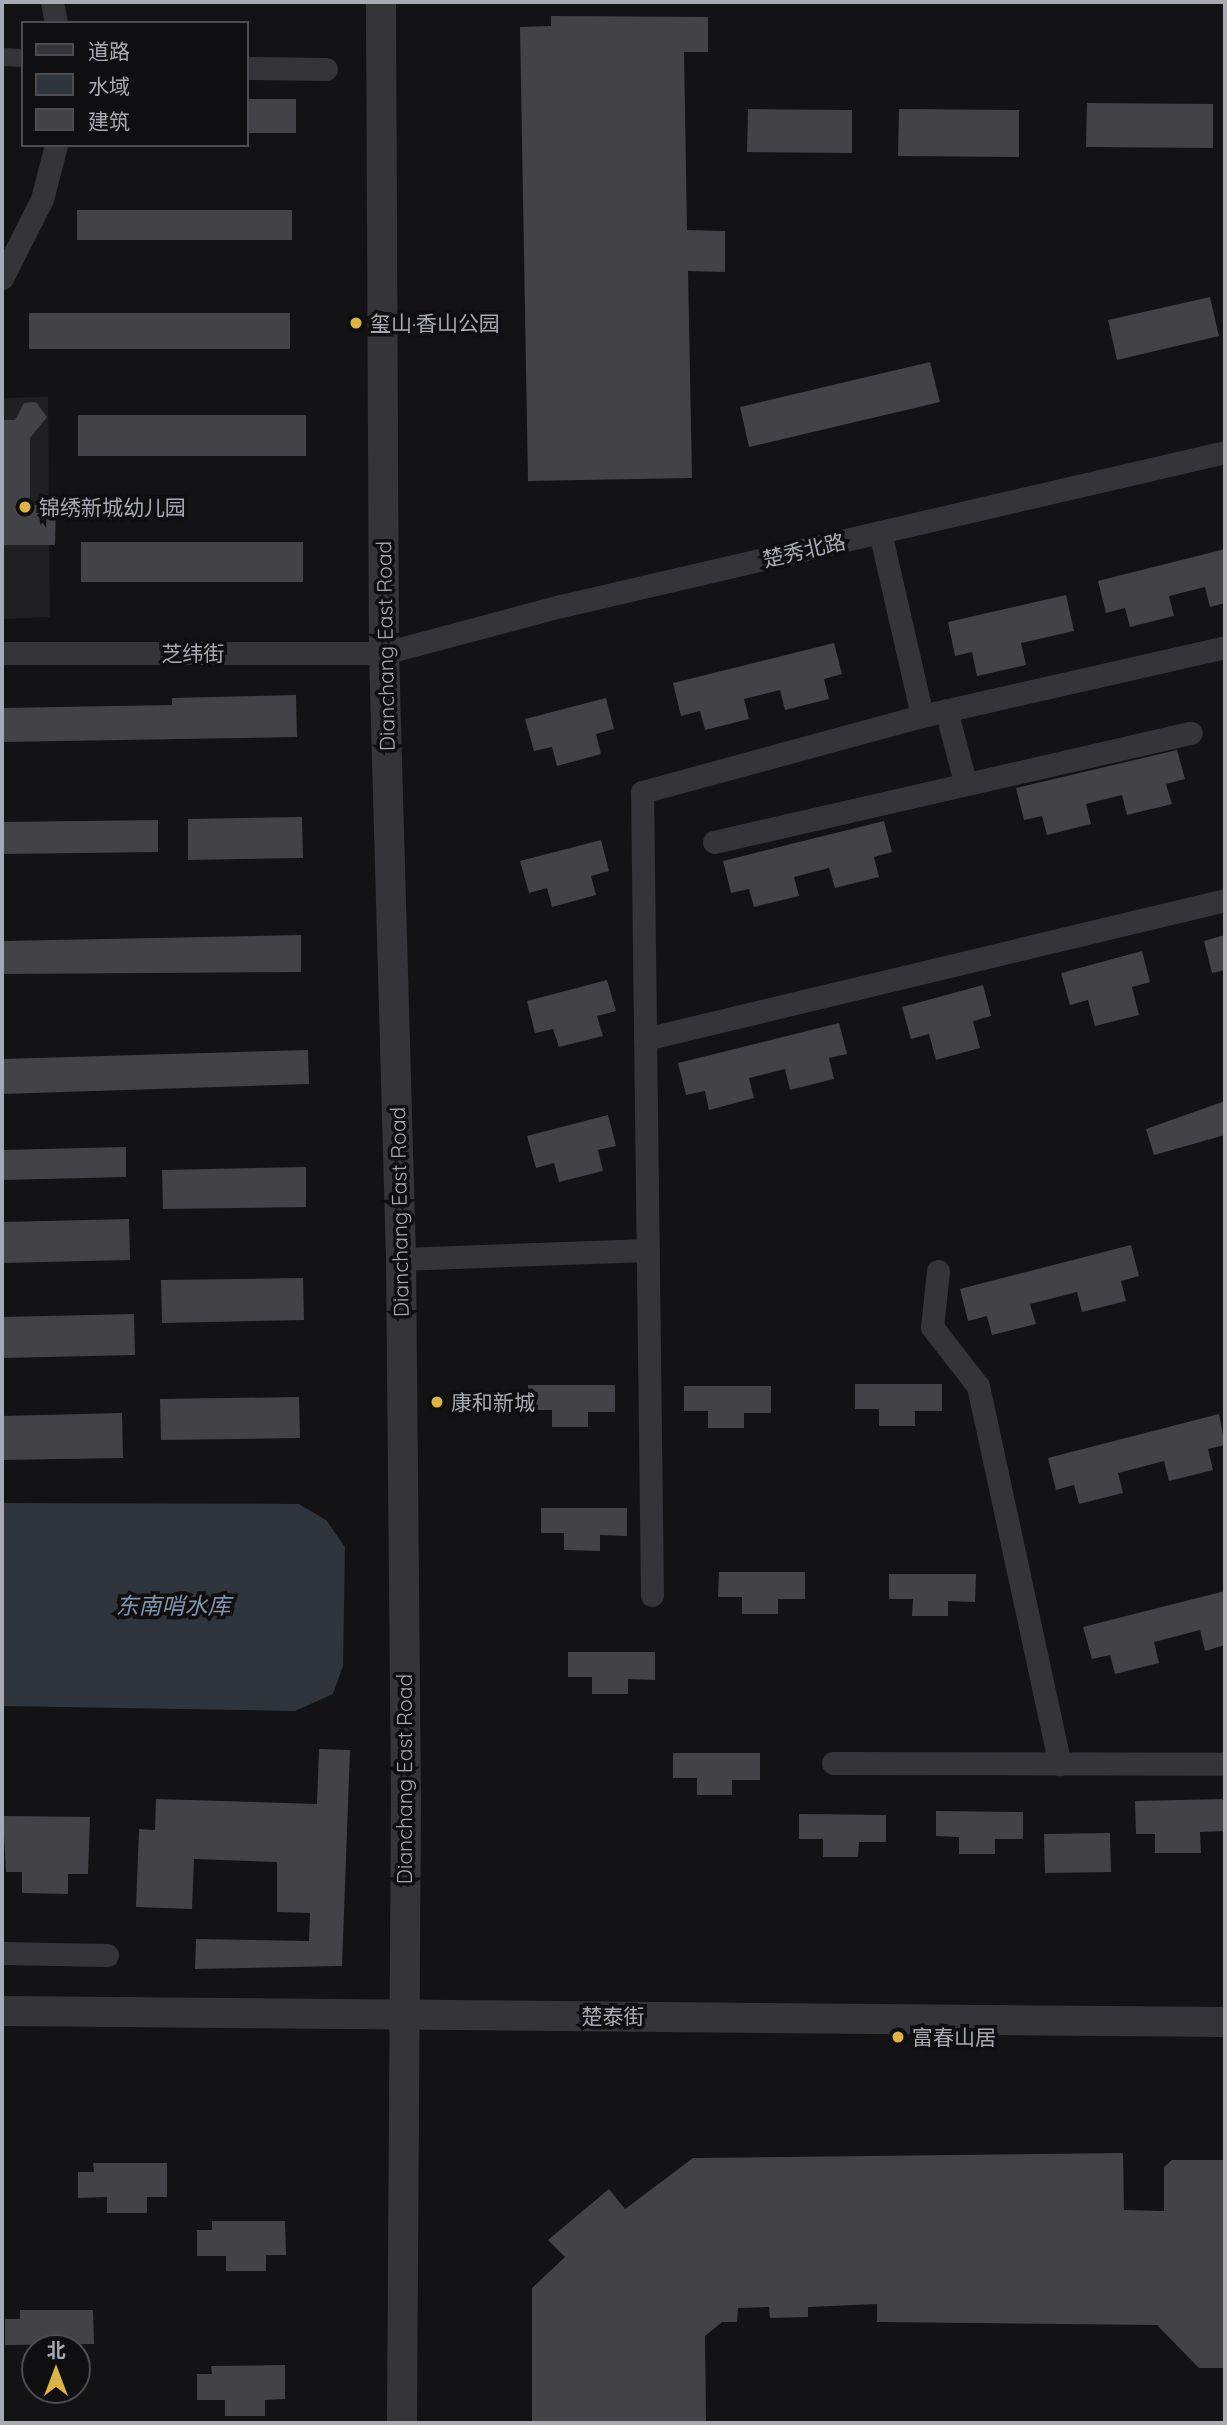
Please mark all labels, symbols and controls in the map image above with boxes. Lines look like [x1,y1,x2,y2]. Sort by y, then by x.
legend [21,21,248,147]
text: 道路 [88,38,130,64]
text: 水域 [88,73,130,99]
text: 建筑 [88,108,130,134]
place label: 玺山·香山公园 [370,310,500,336]
marker: 玺山·香山公园 [348,315,364,331]
place label: 锦绣新城幼儿园 [39,494,186,520]
marker: 锦绣新城幼儿园 [17,499,33,515]
street label: 楚秀北路 [760,528,848,572]
street label: Dianchang East Road [371,541,399,751]
street label: 芝纬街 [162,640,224,666]
street label: Dianchang East Road [385,1107,413,1317]
place label: 康和新城 [451,1389,535,1415]
marker: 康和新城 [429,1394,445,1410]
water label: 东南哨水库 [116,1592,230,1620]
street label: Dianchang East Road [391,1674,417,1884]
street label: 楚泰街 [582,2003,644,2029]
place label: 富春山居 [912,2024,996,2050]
marker: 富春山居 [890,2029,906,2045]
north arrow [21,2334,91,2404]
text: 北 [46,2338,66,2362]

